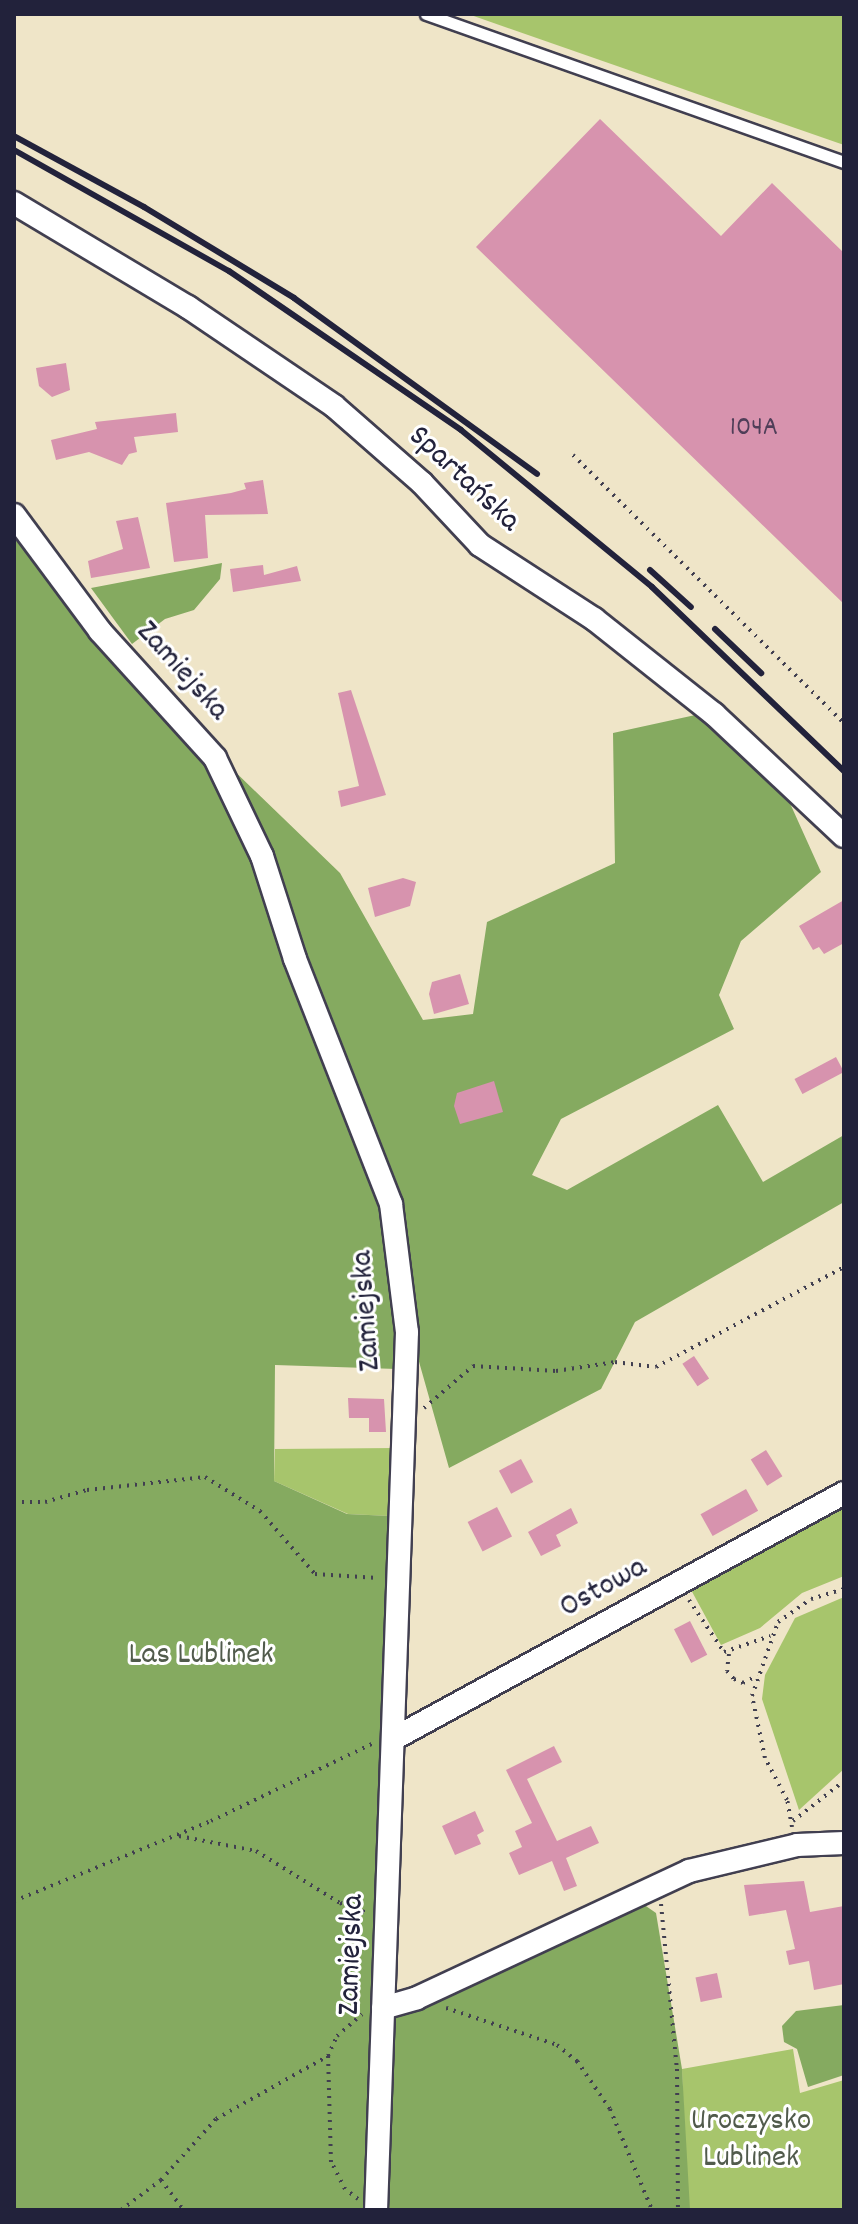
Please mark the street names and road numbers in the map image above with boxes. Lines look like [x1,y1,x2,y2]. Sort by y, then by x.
street label: Spartańska [399,419,527,541]
street label: Zamiejska [126,614,236,730]
street label: Zamiejska [345,1249,391,1373]
street label: Ostowa [554,1550,654,1628]
street label: Zamiejska [332,1894,374,2016]

